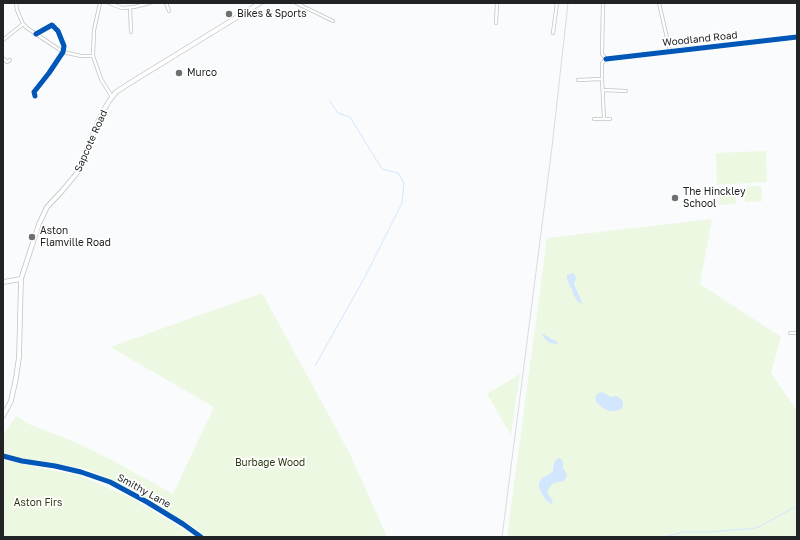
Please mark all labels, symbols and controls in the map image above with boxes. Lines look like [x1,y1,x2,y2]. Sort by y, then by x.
place label: Bikes & Sports [237,8,307,20]
marker: Bikes & Sports [224,9,234,19]
street label: Woodland Road [662,29,738,49]
place label: Murco [187,67,217,79]
marker: Murco [174,68,184,78]
street label: Sapcote Road [72,108,110,174]
place label: The Hinckley School [683,186,745,210]
marker: The Hinckley School [670,193,680,203]
place label: Aston Flamville Road [40,225,111,248]
marker: Aston Flamville Road [27,232,37,242]
park label: Burbage Wood [235,457,305,469]
street label: Smithy Lane [115,471,173,511]
park label: Aston Firs [14,497,62,509]

